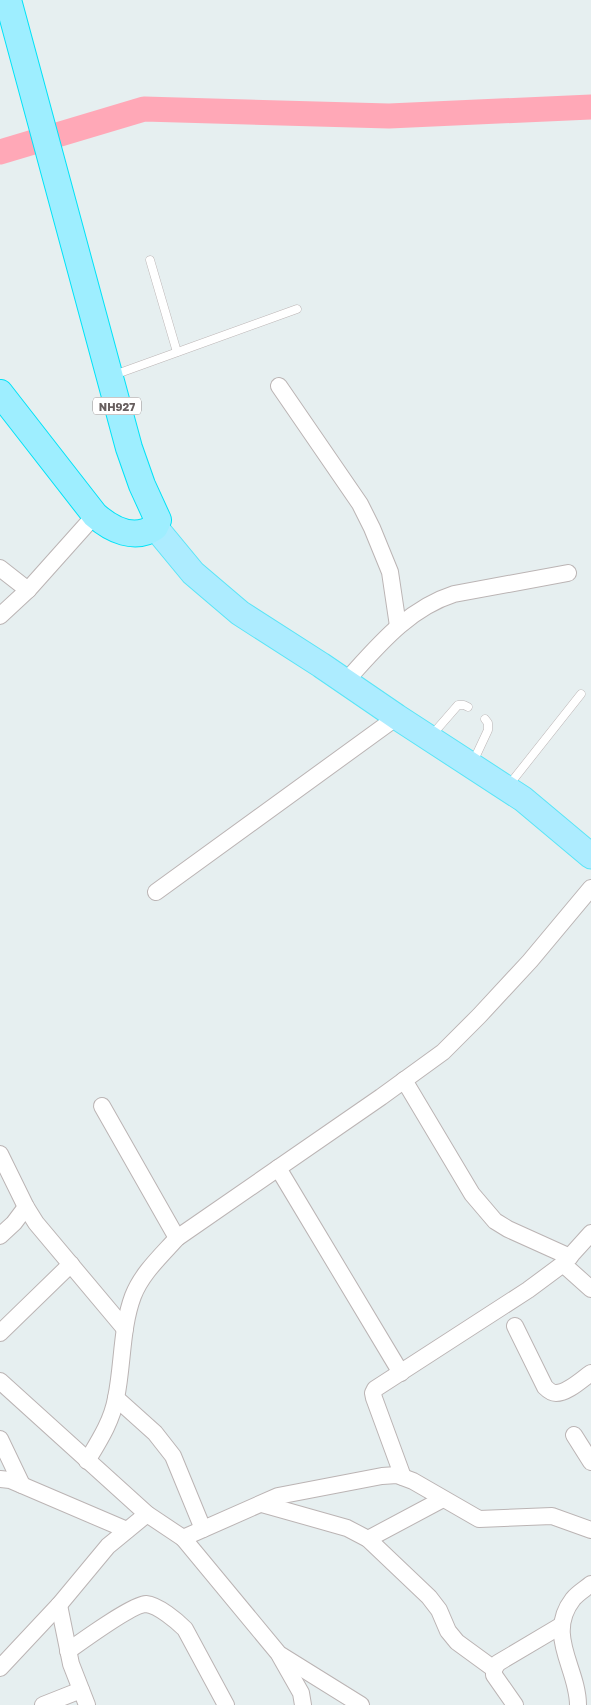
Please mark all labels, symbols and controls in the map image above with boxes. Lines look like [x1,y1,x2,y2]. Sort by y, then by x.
road number: NH927 [93,398,141,414]

